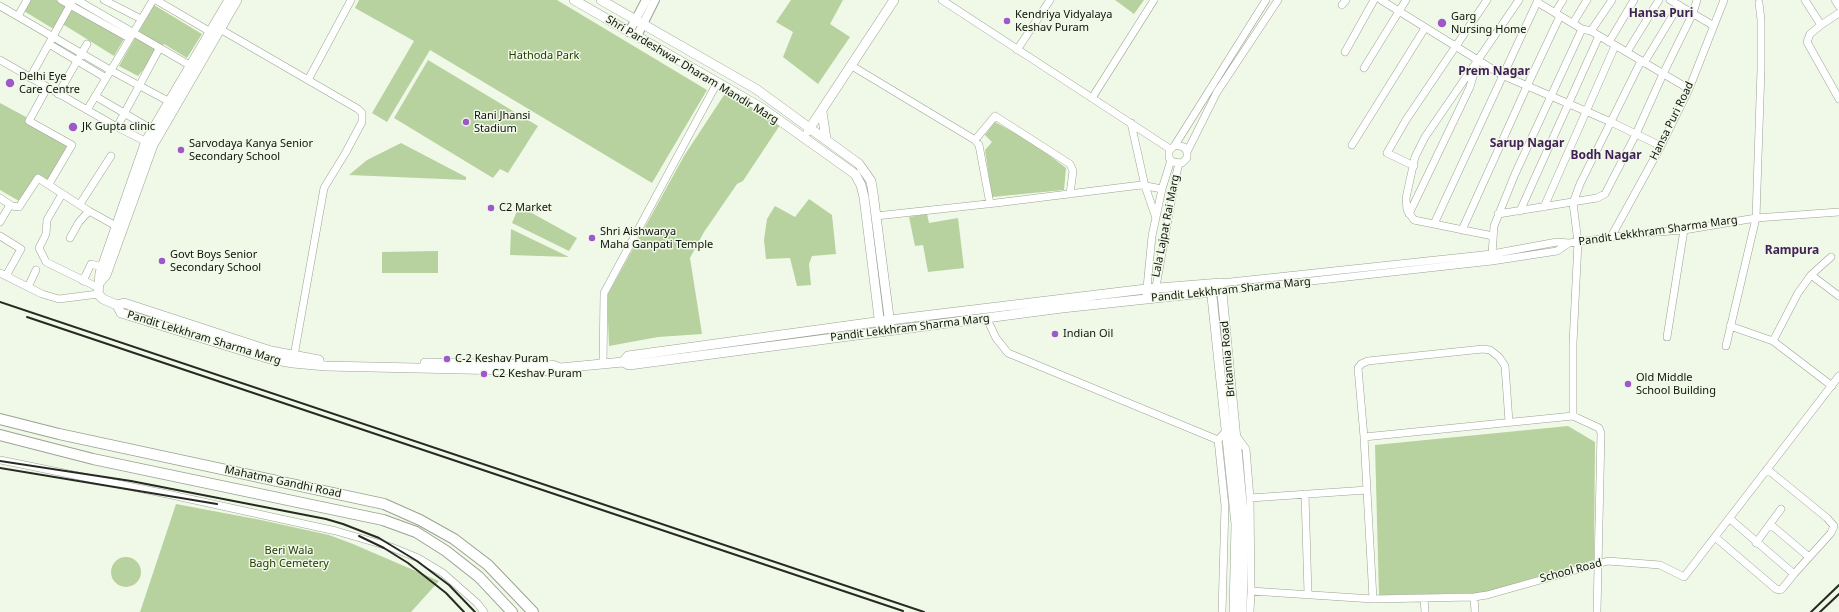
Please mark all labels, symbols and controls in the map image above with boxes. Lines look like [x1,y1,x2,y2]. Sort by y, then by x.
district label: Hansa Puri [1629,7,1693,21]
place label: Kendriya Vidyalaya Keshav Puram [1015,8,1112,34]
place label: Garg Nursing Home [1451,10,1527,36]
street label: Shri Pardeshwar Dharam Mandir Marg [603,13,781,127]
marker: Kendriya Vidyalaya Keshav Puram [1002,16,1012,26]
marker: Garg Nursing Home [1436,17,1448,29]
park label: Hathoda Park [509,49,579,63]
district label: Prem Nagar [1458,65,1530,79]
place label: Delhi Eye Care Centre [19,70,80,96]
marker: Delhi Eye Care Centre [4,77,16,89]
street label: Hansa Puri Road [1647,80,1697,162]
place label: Rani Jhansi Stadium [474,109,530,135]
marker: Rani Jhansi Stadium [461,117,471,127]
place label: JK Gupta clinic [82,120,155,134]
marker: JK Gupta clinic [67,121,79,133]
place label: Sarvodaya Kanya Senior Secondary School [189,137,313,163]
district label: Sarup Nagar [1490,137,1564,151]
marker: Sarvodaya Kanya Senior Secondary School [176,145,186,155]
district label: Bodh Nagar [1570,149,1642,163]
street label: Lala Lajpat Rai Marg [1150,173,1182,279]
place label: C2 Market [499,201,552,215]
marker: C2 Market [486,203,496,213]
street label: Pandit Lekkhram Sharma Marg [1578,213,1738,249]
place label: Shri Aishwarya Maha Ganpati Temple [600,225,713,251]
marker: Shri Aishwarya Maha Ganpati Temple [587,233,597,243]
district label: Rampura [1765,244,1819,258]
place label: Govt Boys Senior Secondary School [170,248,261,274]
marker: Govt Boys Senior Secondary School [157,256,167,266]
street label: Pandit Lekkhram Sharma Marg [1151,275,1311,305]
street label: Pandit Lekkhram Sharma Marg [125,308,283,368]
street label: Pandit Lekkhram Sharma Marg [830,312,990,344]
street label: Britannia Road [1218,320,1238,398]
place label: Indian Oil [1063,327,1113,341]
marker: Indian Oil [1050,329,1060,339]
place label: C-2 Keshav Puram [455,352,549,366]
marker: C-2 Keshav Puram [442,354,452,364]
place label: C2 Keshav Puram [492,367,582,381]
marker: C2 Keshav Puram [479,369,489,379]
place label: Old Middle School Building [1636,371,1716,397]
marker: Old Middle School Building [1623,379,1633,389]
street label: Mahatma Gandhi Road [223,463,343,501]
park label: Beri Wala Bagh Cemetery [249,544,329,570]
street label: School Road [1539,556,1603,586]

